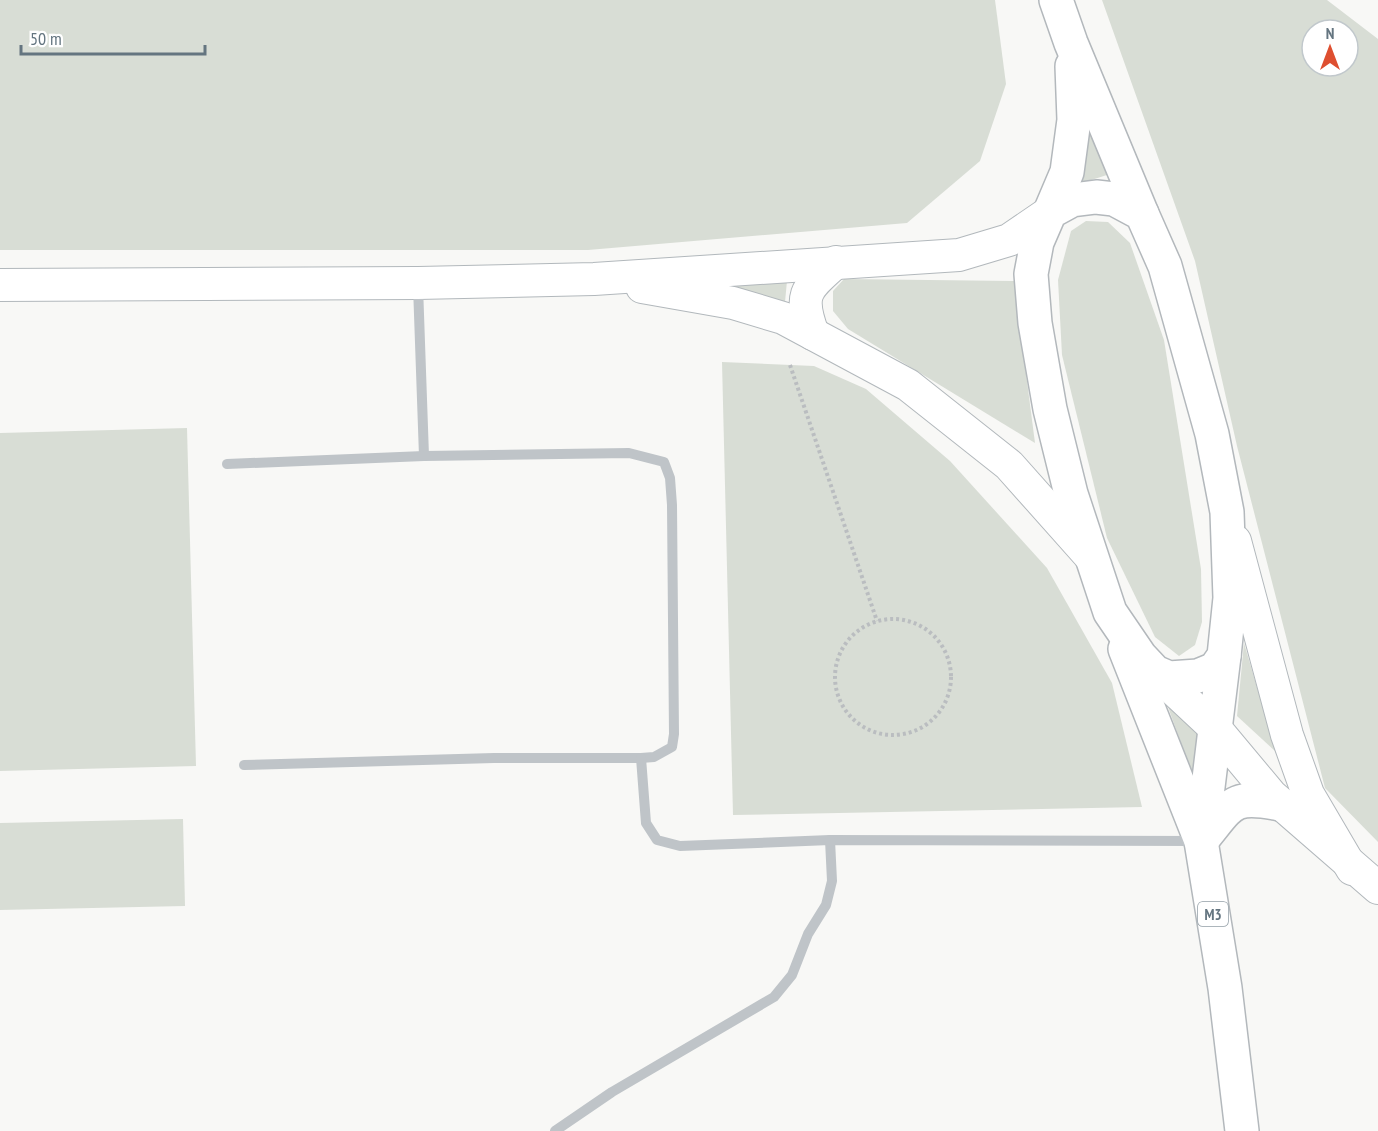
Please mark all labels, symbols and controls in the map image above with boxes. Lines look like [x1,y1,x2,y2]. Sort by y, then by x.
scale bar [21,18,206,56]
north arrow [1300,18,1360,78]
text: N [1326,23,1334,43]
text: 50 m [30,27,62,50]
road number: M3 [1198,902,1228,926]

